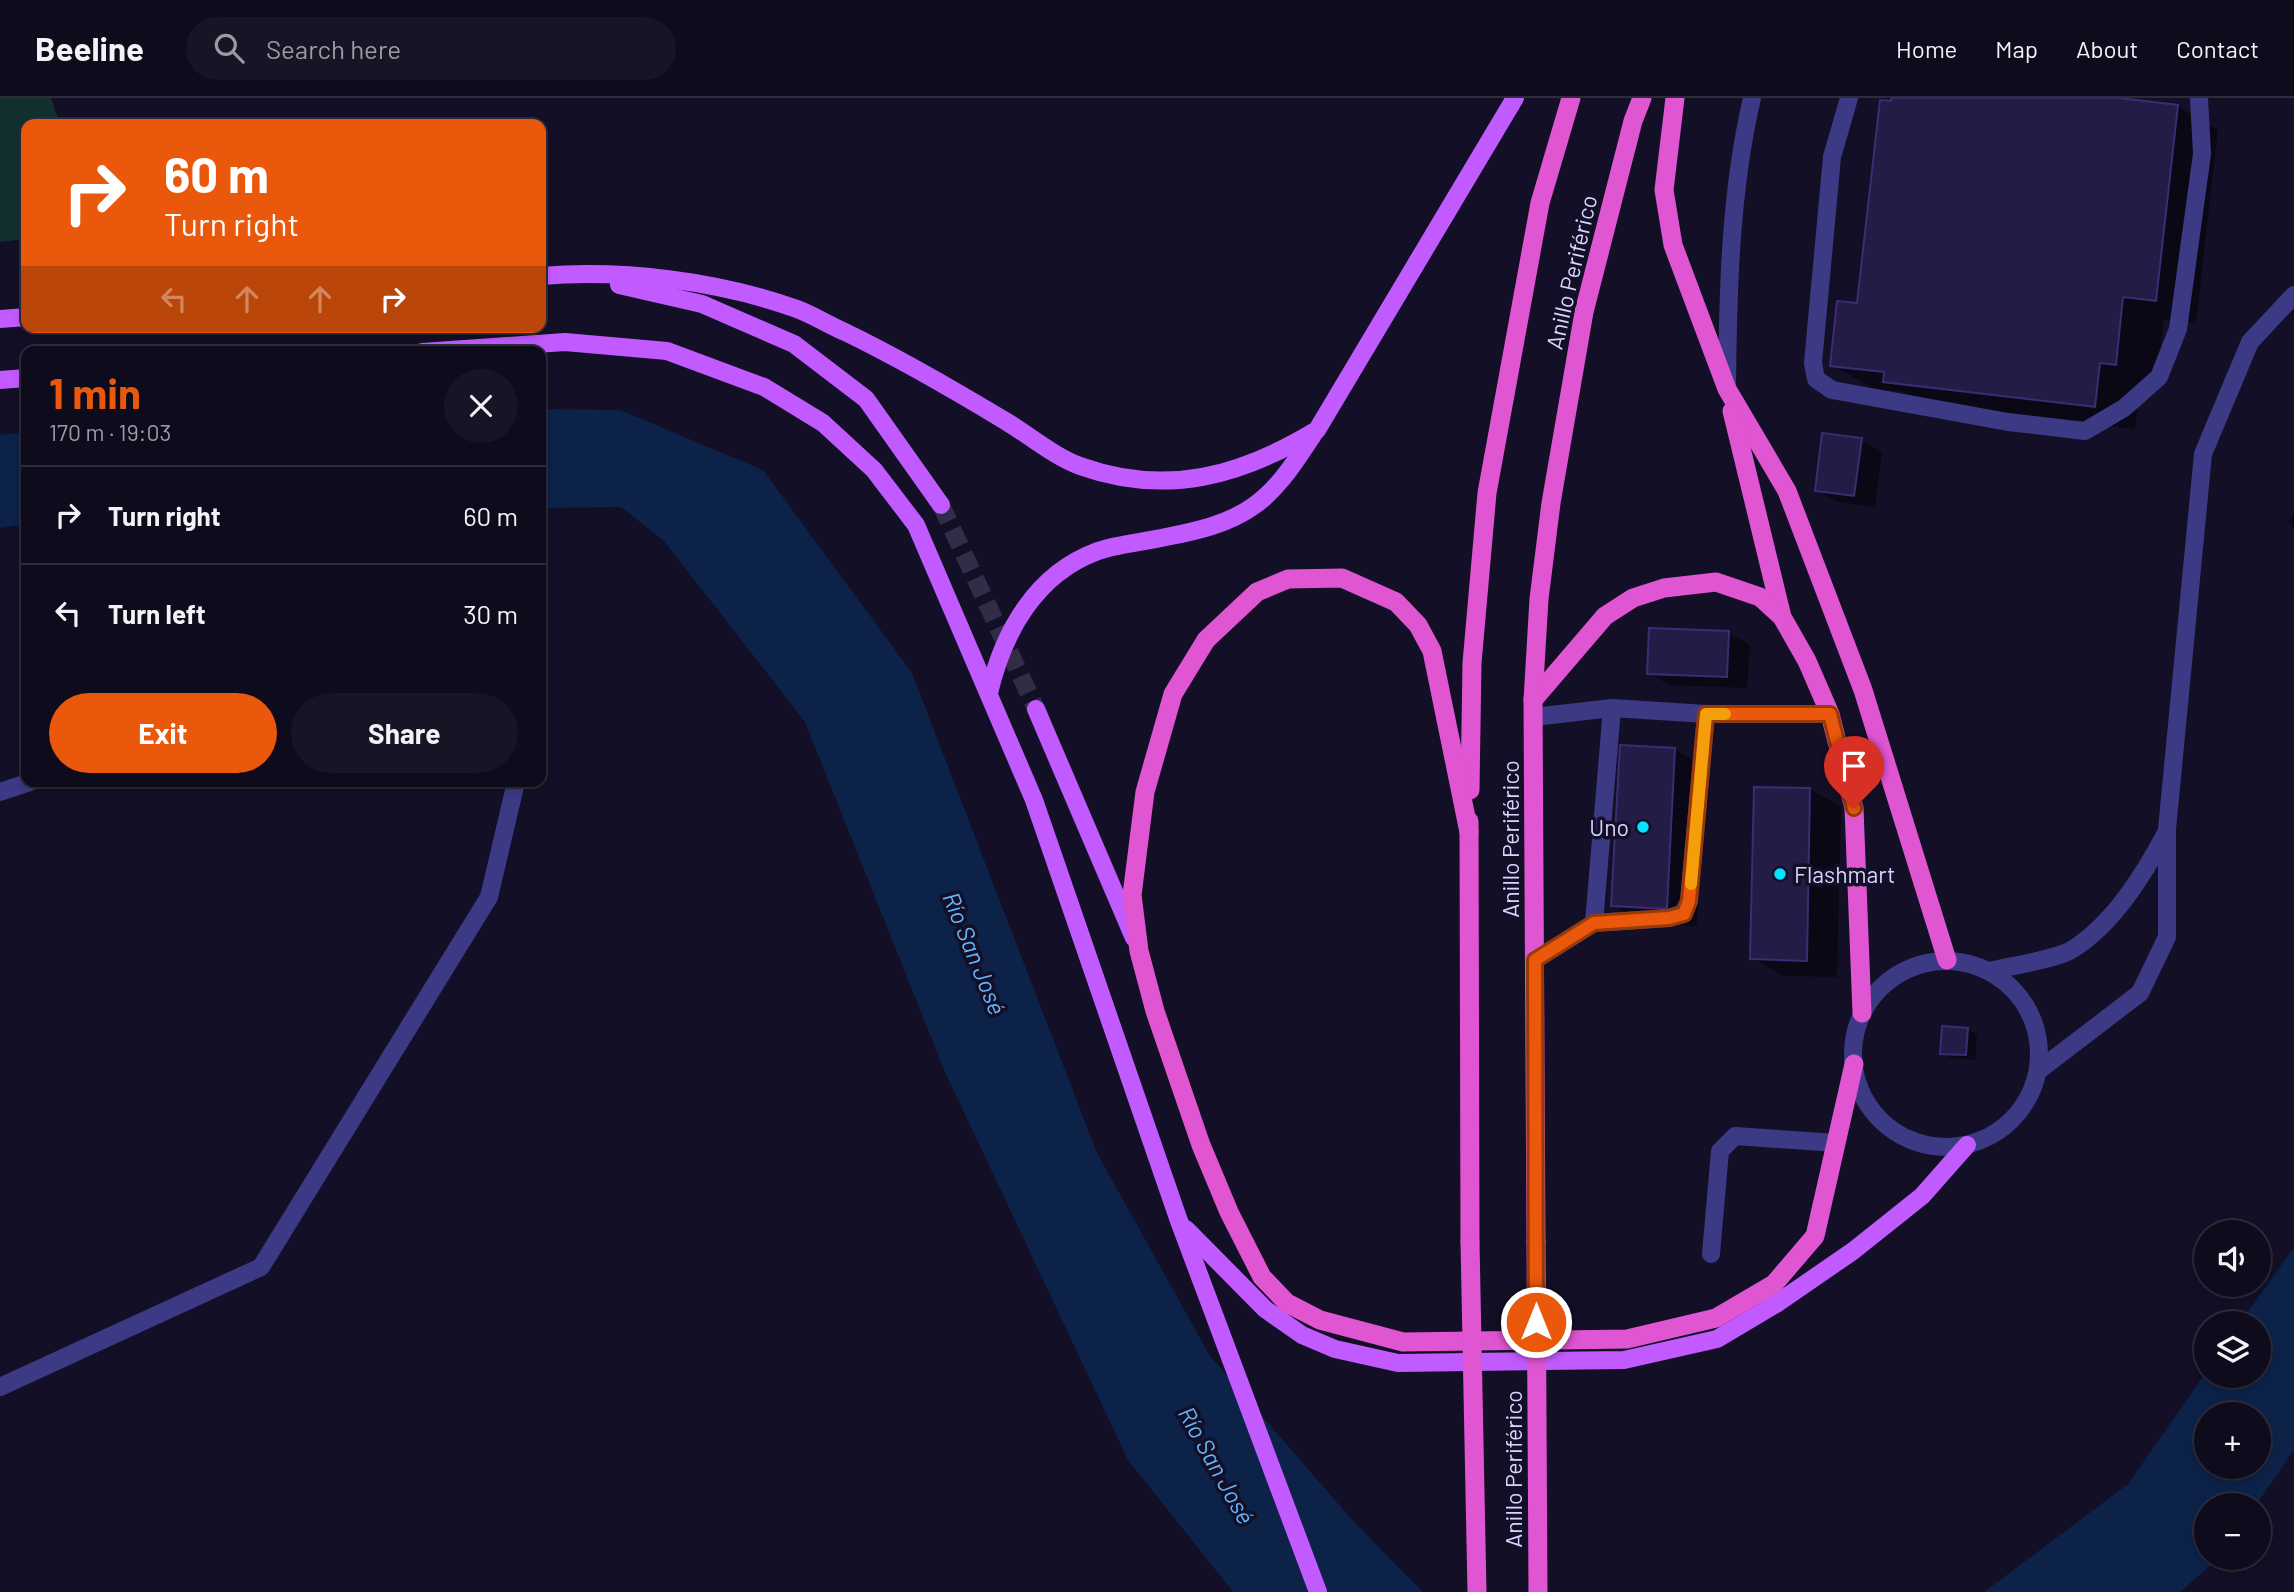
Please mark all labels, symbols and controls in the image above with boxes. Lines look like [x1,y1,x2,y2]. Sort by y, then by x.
search box [186,17,676,80]
text: Beeline [35,28,144,68]
icon: search [210,29,248,67]
text: Search here [266,33,401,64]
text: Home [1896,34,1957,63]
text: Map [1995,34,2038,63]
text: About [2076,34,2138,63]
text: Contact [2176,34,2259,63]
text: 60 m [164,144,269,203]
icon: right [49,147,140,238]
street label: Anillo Periférico [1540,192,1602,352]
text: Turn right [164,204,299,242]
icon: left [155,280,193,318]
icon: ahead [228,280,266,318]
icon: ahead [301,280,339,318]
icon: right [374,280,412,318]
text: 1 min [49,367,141,417]
button: close [444,369,518,443]
text: 170 m · 19:03 [49,418,171,446]
icon: right [49,496,87,534]
text: Turn right [108,500,221,531]
text: 60 m [463,500,518,531]
icon: left [49,594,87,632]
text: Turn left [108,598,206,629]
text: 30 m [463,598,518,629]
button: Exit [49,693,277,773]
button: Share [291,693,518,773]
pin [1824,736,1884,808]
icon: arrive [1835,747,1873,785]
street label: Anillo Periférico [1496,760,1524,918]
place label: Uno [1589,813,1629,841]
marker: Uno [1635,819,1651,835]
place label: Flashmart [1794,860,1895,888]
marker: Flashmart [1772,866,1788,882]
water label: Río San José [937,887,1013,1019]
map controls [2194,1220,2271,1570]
button: sound [2194,1220,2271,1297]
position arrow [1499,1285,1573,1359]
button: layers [2194,1311,2271,1388]
street label: Anillo Periférico [1499,1390,1527,1548]
water label: Río San José [1173,1401,1261,1529]
button: + [2194,1402,2271,1479]
button: − [2194,1493,2271,1570]

